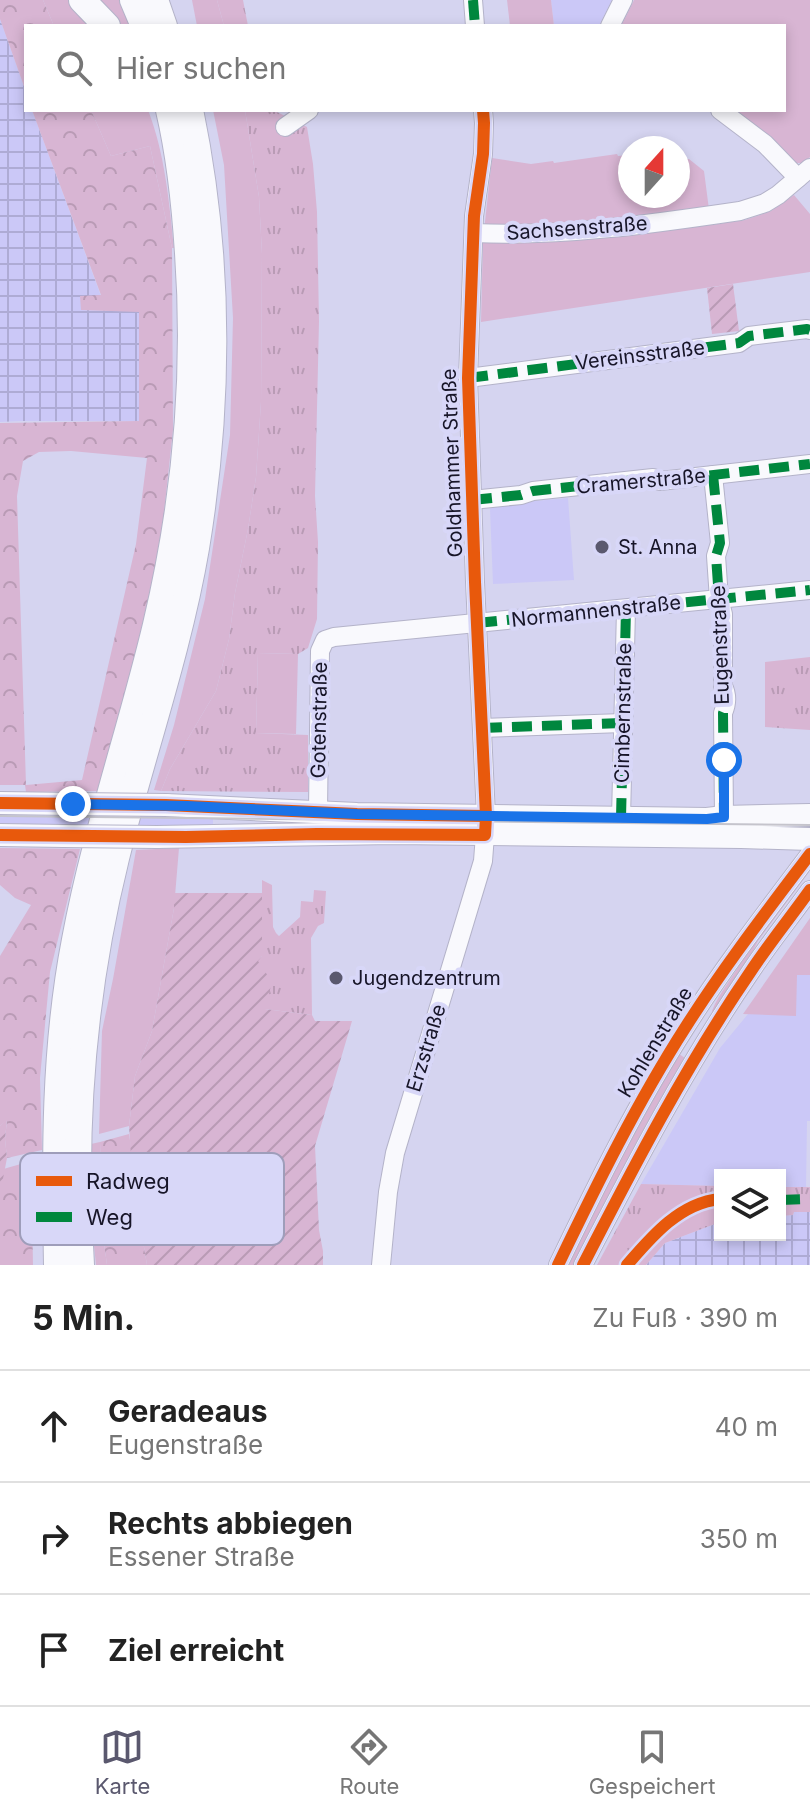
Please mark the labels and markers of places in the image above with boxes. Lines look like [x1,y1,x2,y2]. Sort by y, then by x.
place label: St. Anna [618,535,697,559]
marker: St. Anna [593,538,611,556]
place label: Jugendzentrum [352,966,501,990]
marker: Jugendzentrum [327,969,345,987]

